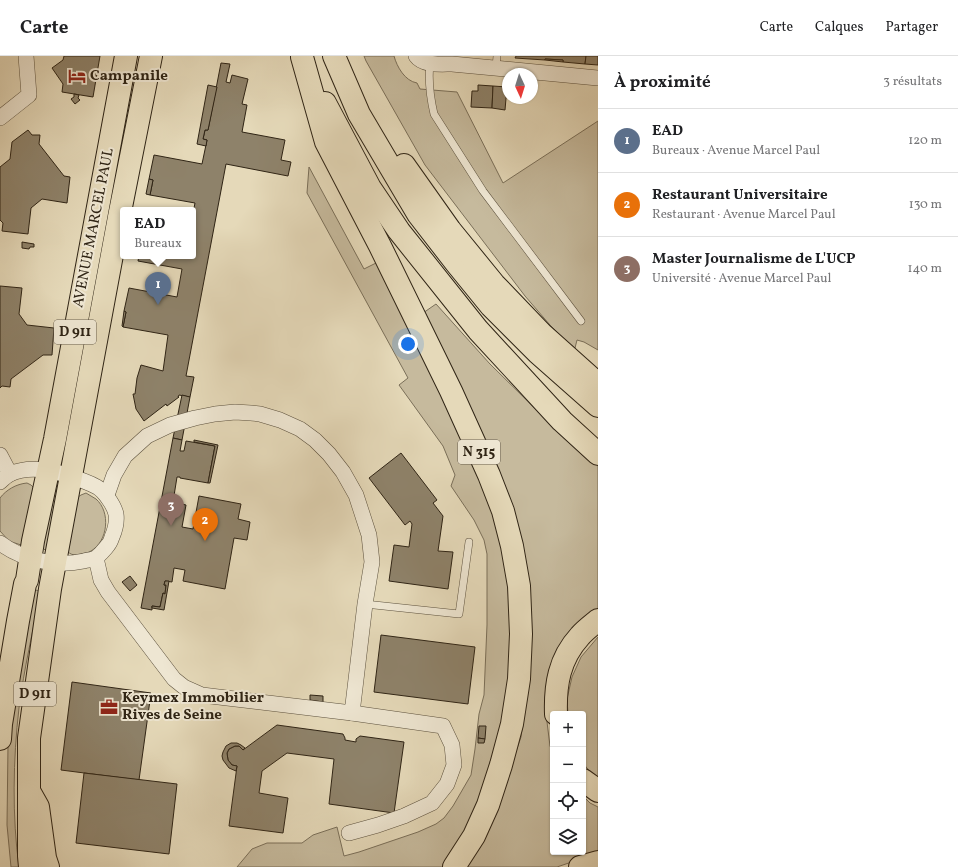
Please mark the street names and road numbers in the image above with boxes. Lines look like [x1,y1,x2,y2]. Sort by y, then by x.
street label: AVENUE MARCEL PAUL [68,146,120,310]
road number: D 911 [54,320,96,344]
road number: N 315 [458,440,500,464]
road number: D 911 [14,682,56,706]

